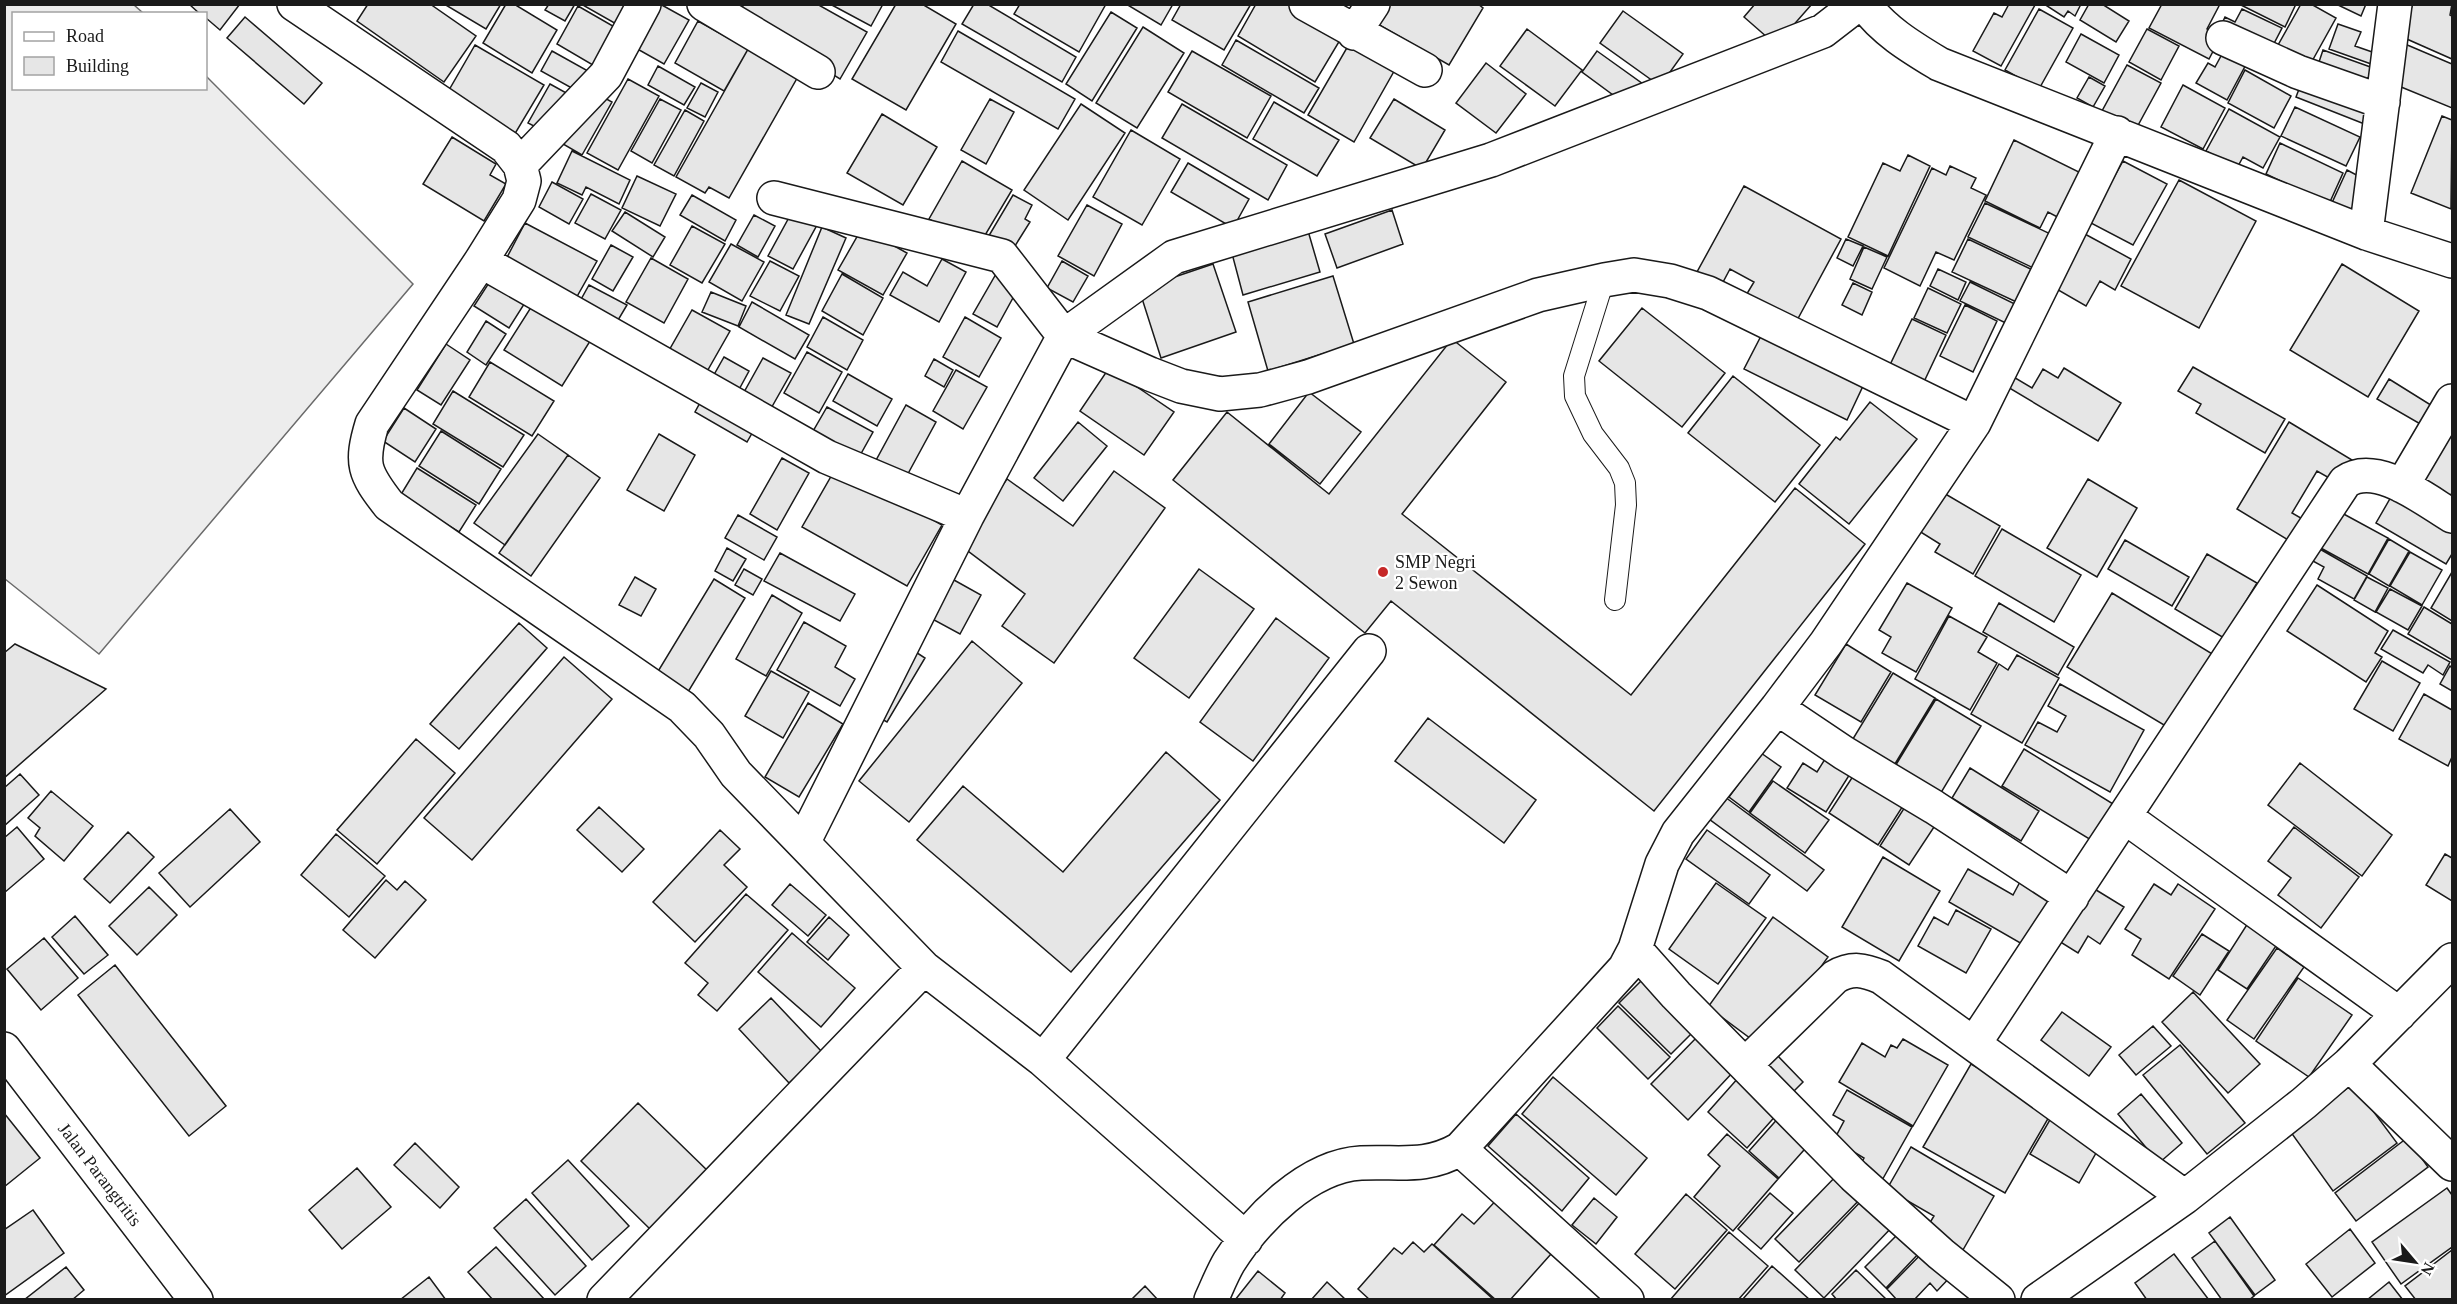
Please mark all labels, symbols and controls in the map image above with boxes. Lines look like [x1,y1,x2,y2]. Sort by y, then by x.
legend [12,12,207,90]
text: Road [66,26,104,46]
text: Building [66,56,129,76]
place label: SMP Negri 2 Sewon [1395,552,1476,593]
marker: SMP Negri 2 Sewon [1376,565,1390,579]
street label: Jalan Parangtritis [54,1119,146,1230]
north arrow [2385,1232,2445,1292]
text: N [2417,1260,2438,1279]

